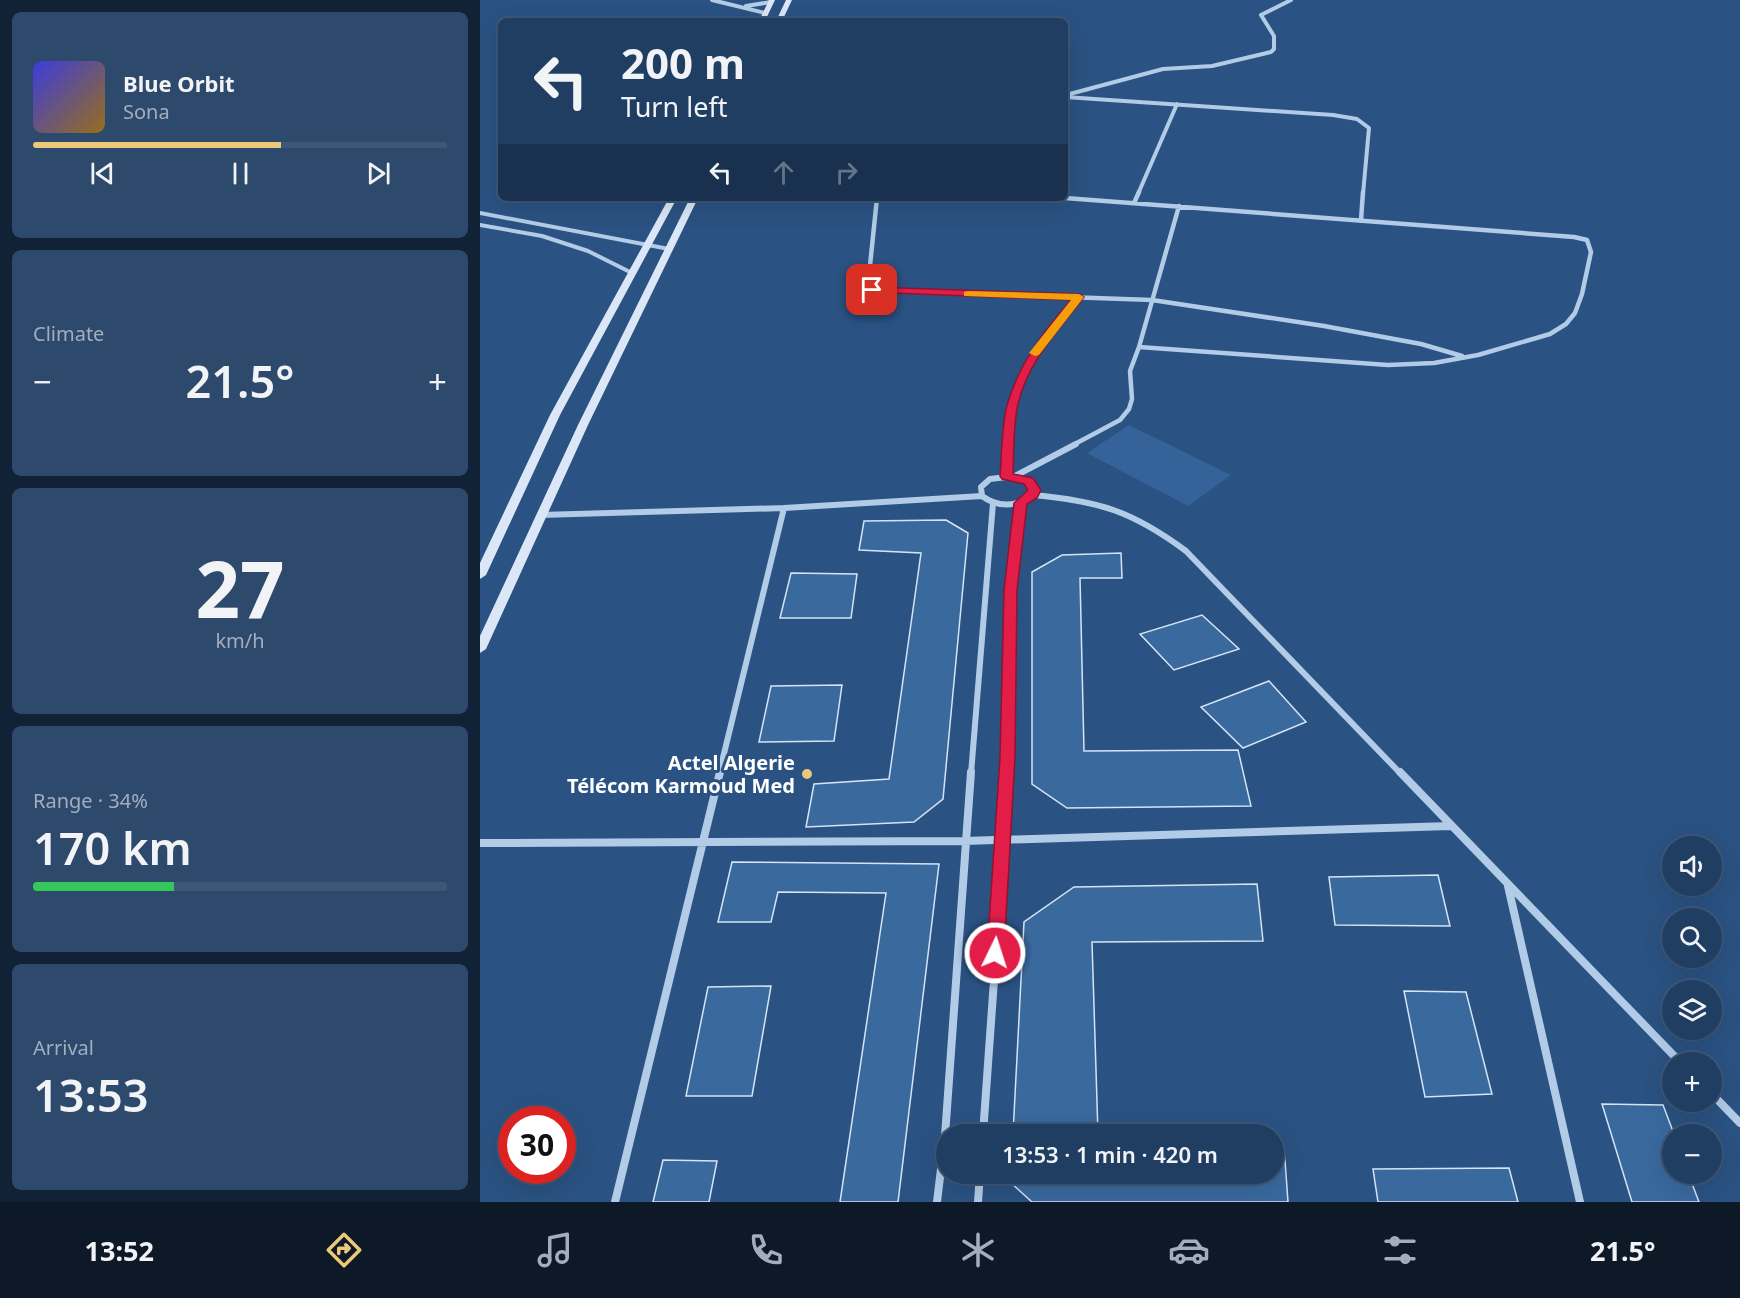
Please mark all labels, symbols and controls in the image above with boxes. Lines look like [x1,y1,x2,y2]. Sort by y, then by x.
text: 200 m [621,34,745,91]
icon: left [522,42,600,120]
text: Blue Orbit [123,68,235,98]
text: Turn left [621,88,727,125]
text: Sona [123,98,170,125]
icon: left [704,156,737,189]
icon: ahead [767,156,800,189]
icon: right [830,156,863,189]
icon: previous [86,157,119,190]
icon: pause [224,157,257,190]
icon: next [362,157,395,190]
pin [846,264,897,315]
icon: arrive [855,273,888,306]
text: Climate [33,320,104,347]
text: 21.5° [186,350,294,411]
text: − [33,359,52,404]
text: + [428,359,447,404]
text: 27 [195,535,285,641]
text: km/h [215,627,265,654]
place label: Actel Algerie Télécom Karmoud Med [567,749,795,799]
marker: Actel Algerie Télécom Karmoud Med [800,767,814,781]
text: Range · 34% [33,787,148,814]
text: 170 km [33,817,192,878]
map controls [1662,836,1722,1184]
button: sound [1662,836,1722,896]
button: search [1662,908,1722,968]
position arrow [963,921,1027,985]
button: layers [1662,980,1722,1040]
text: Arrival [33,1034,94,1061]
button: + [1662,1052,1722,1112]
text: 13:53 [33,1064,148,1125]
speed limit sign: 30 [498,1106,576,1184]
button: − [1662,1124,1722,1184]
text: 13:53 · 1 min · 420 m [1002,1139,1218,1169]
icon: directions [323,1229,365,1271]
icon: music [534,1229,576,1271]
icon: phone [745,1229,787,1271]
icon: climate [957,1229,999,1271]
icon: car [1168,1229,1210,1271]
icon: filters [1379,1229,1421,1271]
text: 13:52 [85,1232,154,1269]
text: 21.5° [1590,1232,1655,1269]

